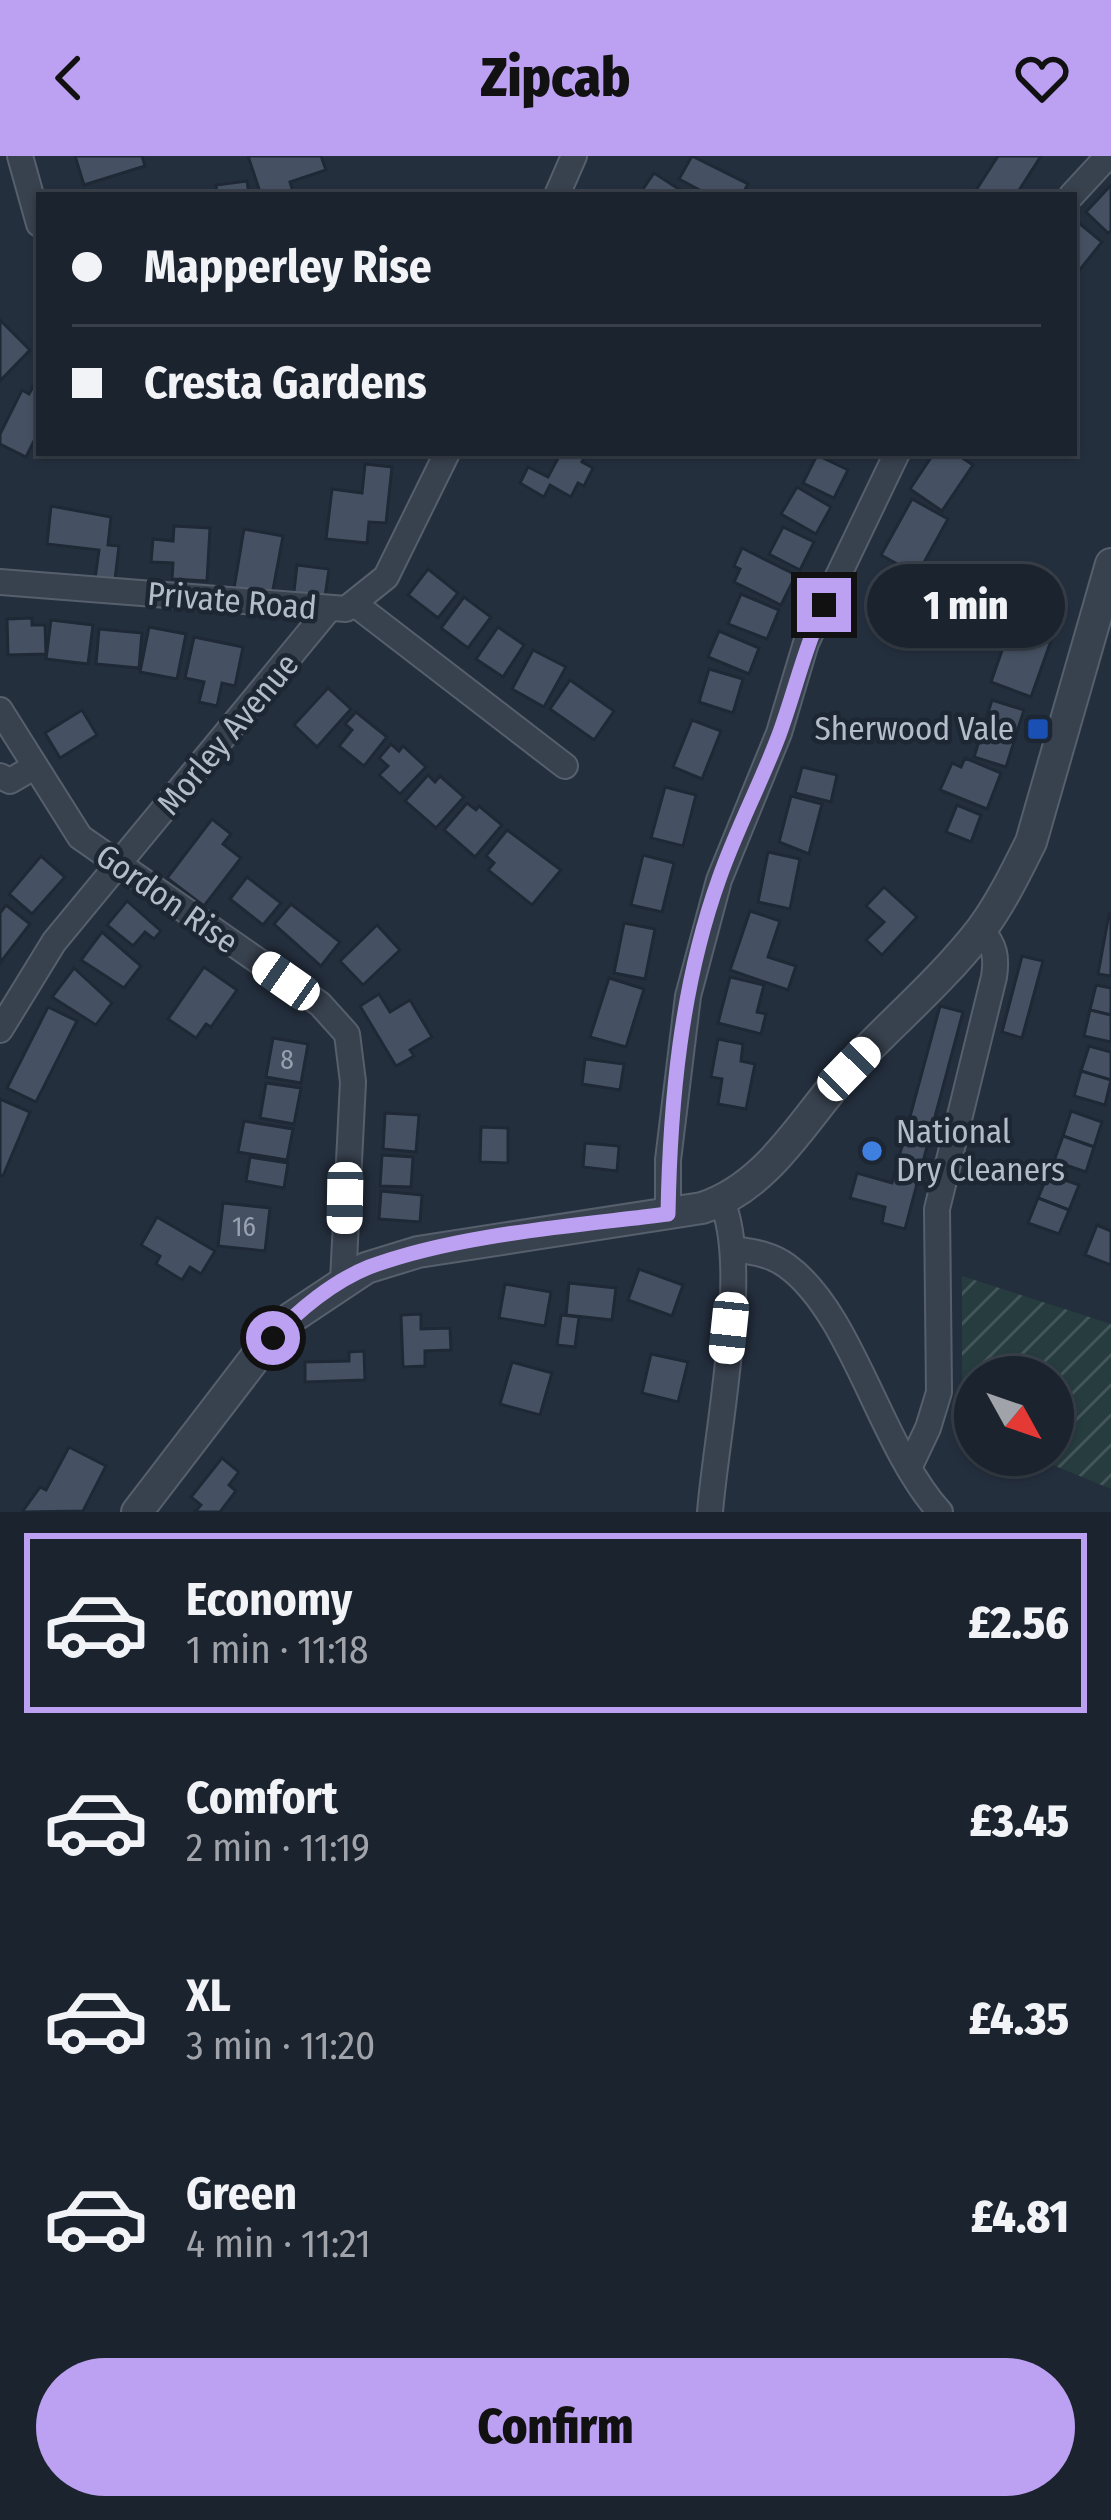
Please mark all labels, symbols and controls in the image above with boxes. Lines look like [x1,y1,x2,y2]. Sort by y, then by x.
icon: back [36,45,102,111]
icon: heart [1009,45,1075,111]
text: Zipcab [481,46,630,110]
text: Mapperley Rise [144,240,432,294]
text: Cresta Gardens [144,356,427,410]
callout: 1 min [866,563,1064,647]
street label: Private Road [146,574,318,628]
route end [797,578,851,632]
text: 1 min [924,583,1008,629]
street label: Morley Avenue [149,645,307,823]
place label: Sherwood Vale [814,709,1014,749]
marker: Sherwood Vale [1025,716,1051,742]
street label: Gordon Rise [88,836,246,962]
car [246,946,326,1016]
car [811,1031,887,1107]
house number: 8 [280,1044,294,1076]
place label: National Dry Cleaners [896,1112,1065,1190]
marker: National Dry Cleaners [859,1138,885,1164]
car [326,1162,364,1234]
house number: 16 [232,1211,256,1243]
car [707,1290,751,1366]
route start [246,1311,300,1365]
north arrow [954,1356,1074,1476]
map controls [954,1356,1074,1476]
icon: car [42,1569,150,1677]
text: Economy [186,1573,352,1627]
text: £2.56 [968,1596,1069,1650]
text: 1 min · 11:18 [186,1627,369,1673]
icon: car [42,1767,150,1875]
text: Comfort [186,1771,338,1825]
text: £3.45 [970,1794,1069,1848]
text: 2 min · 11:19 [186,1825,370,1871]
icon: car [42,1965,150,2073]
text: XL [186,1969,231,2023]
text: £4.35 [969,1992,1069,2046]
text: 3 min · 11:20 [186,2023,375,2069]
icon: car [42,2163,150,2271]
text: Green [186,2167,297,2221]
text: £4.81 [971,2190,1069,2244]
text: 4 min · 11:21 [186,2221,371,2267]
button: Confirm [36,2358,1075,2496]

